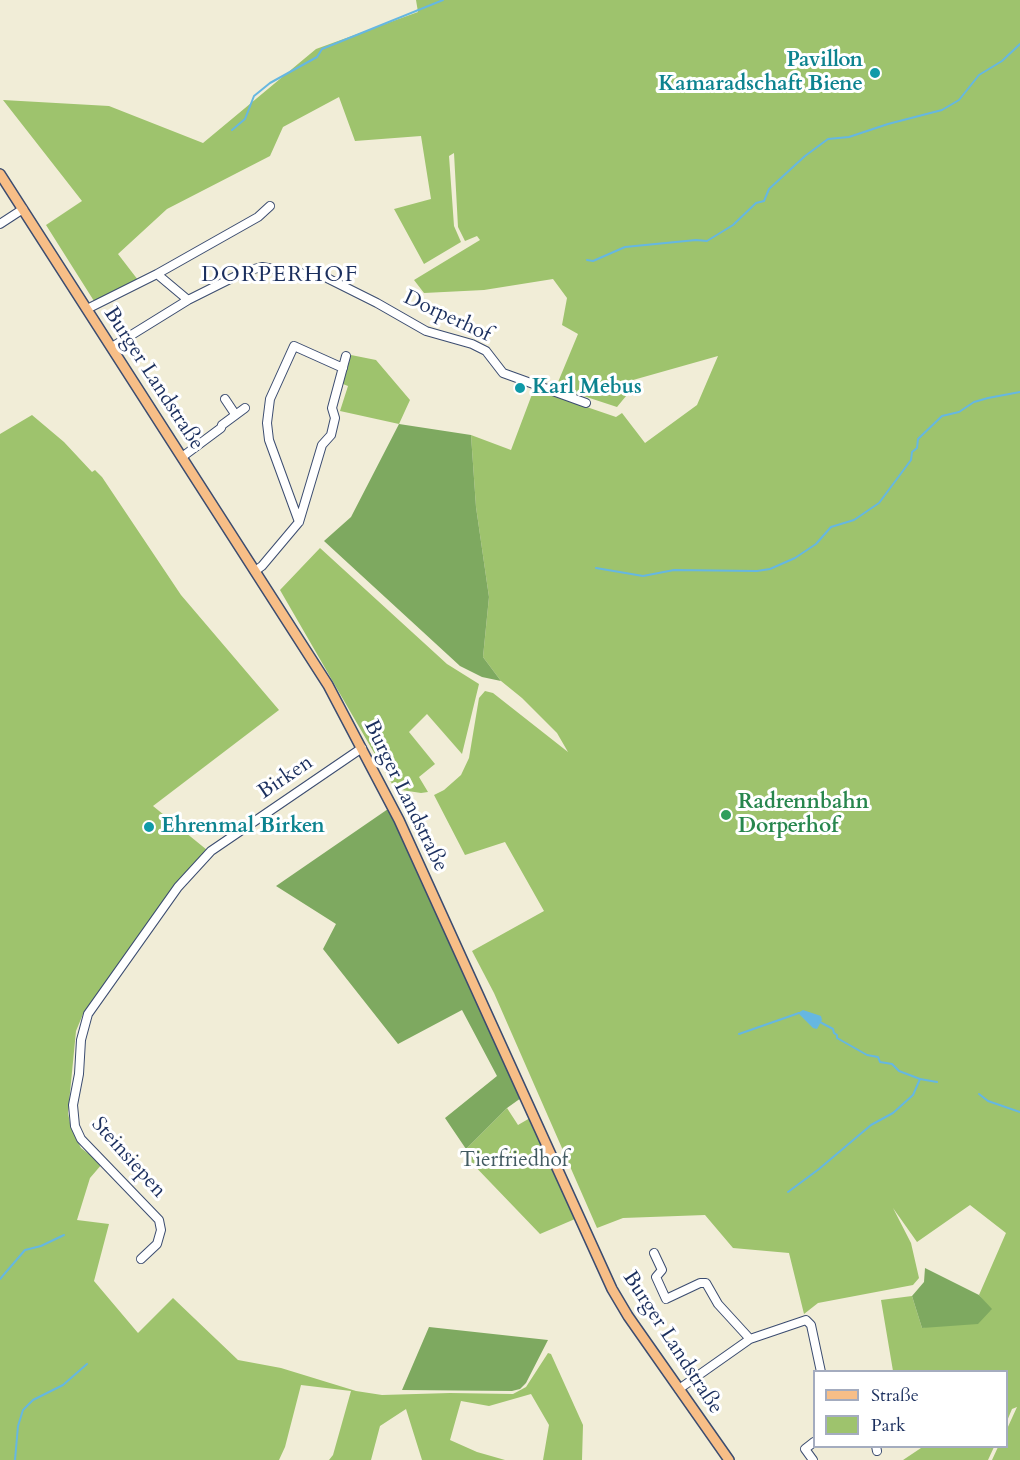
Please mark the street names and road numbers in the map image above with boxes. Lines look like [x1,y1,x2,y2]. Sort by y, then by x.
street label: Dorperhof [399,286,495,348]
street label: Burger Landstraße [97,303,209,455]
street label: Burger Landstraße [357,716,453,876]
street label: Birken [254,751,318,805]
street label: Steinsiepen [85,1113,171,1203]
street label: Burger Landstraße [616,1267,728,1419]

